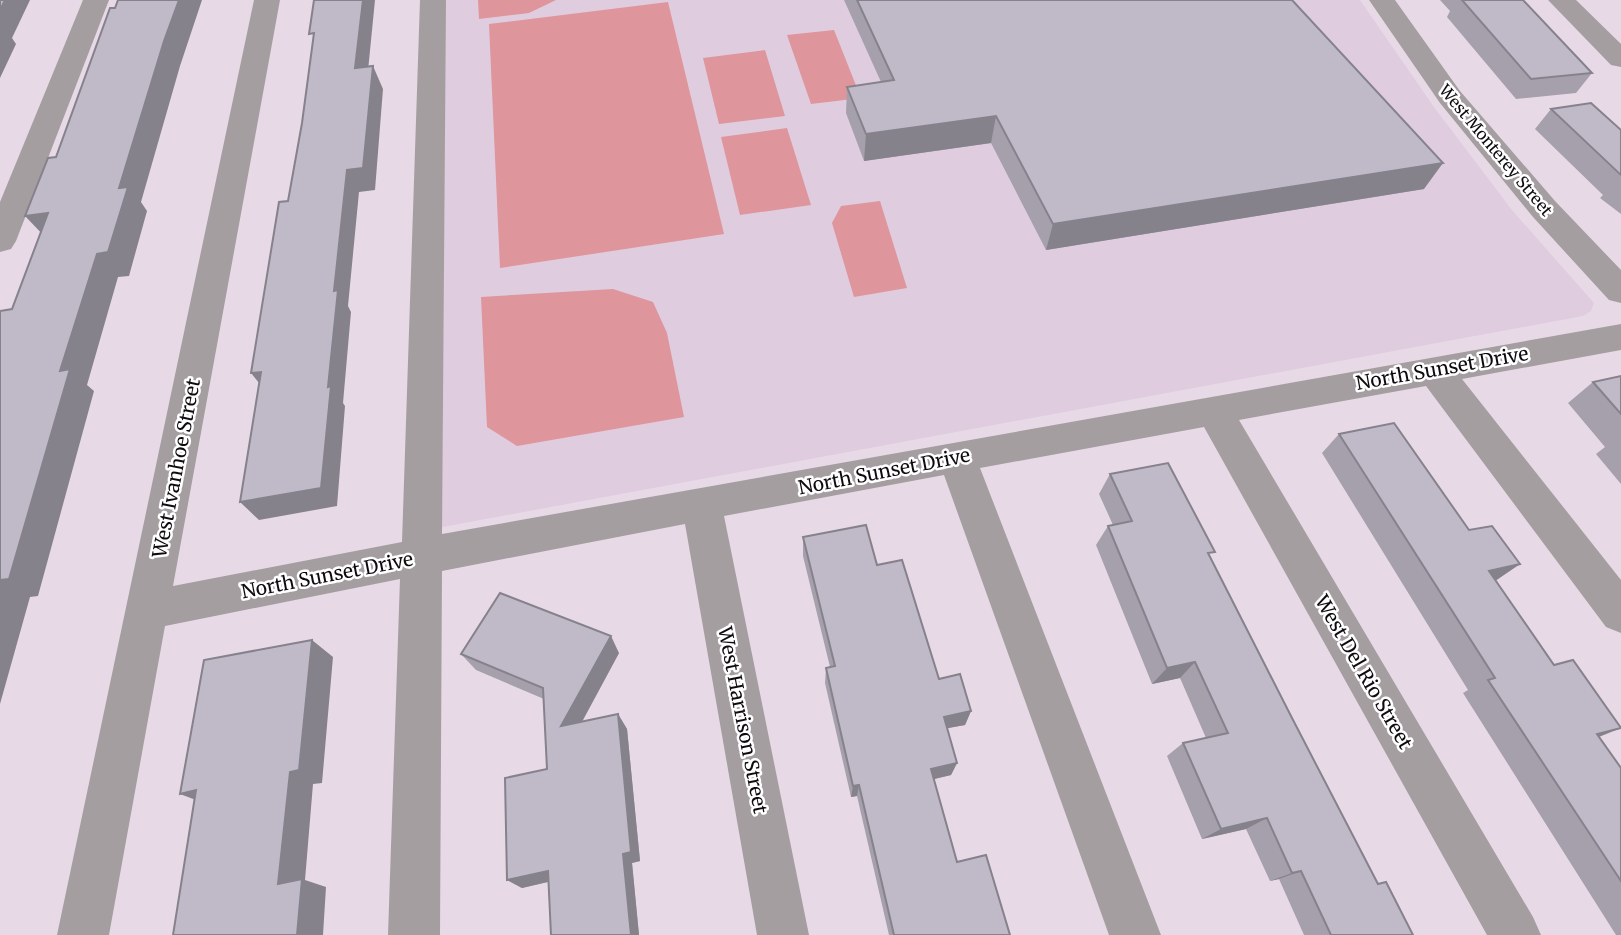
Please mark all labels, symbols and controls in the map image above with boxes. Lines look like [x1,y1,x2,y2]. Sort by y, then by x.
street label: West Monterey Street [1435,79,1557,220]
street label: North Sunset Drive [1354,341,1530,395]
street label: West Ivanhoe Street [147,376,205,561]
street label: North Sunset Drive [796,443,972,499]
street label: North Sunset Drive [239,547,415,603]
street label: West Del Rio Street [1310,590,1418,754]
street label: West Harrison Street [713,624,773,816]

